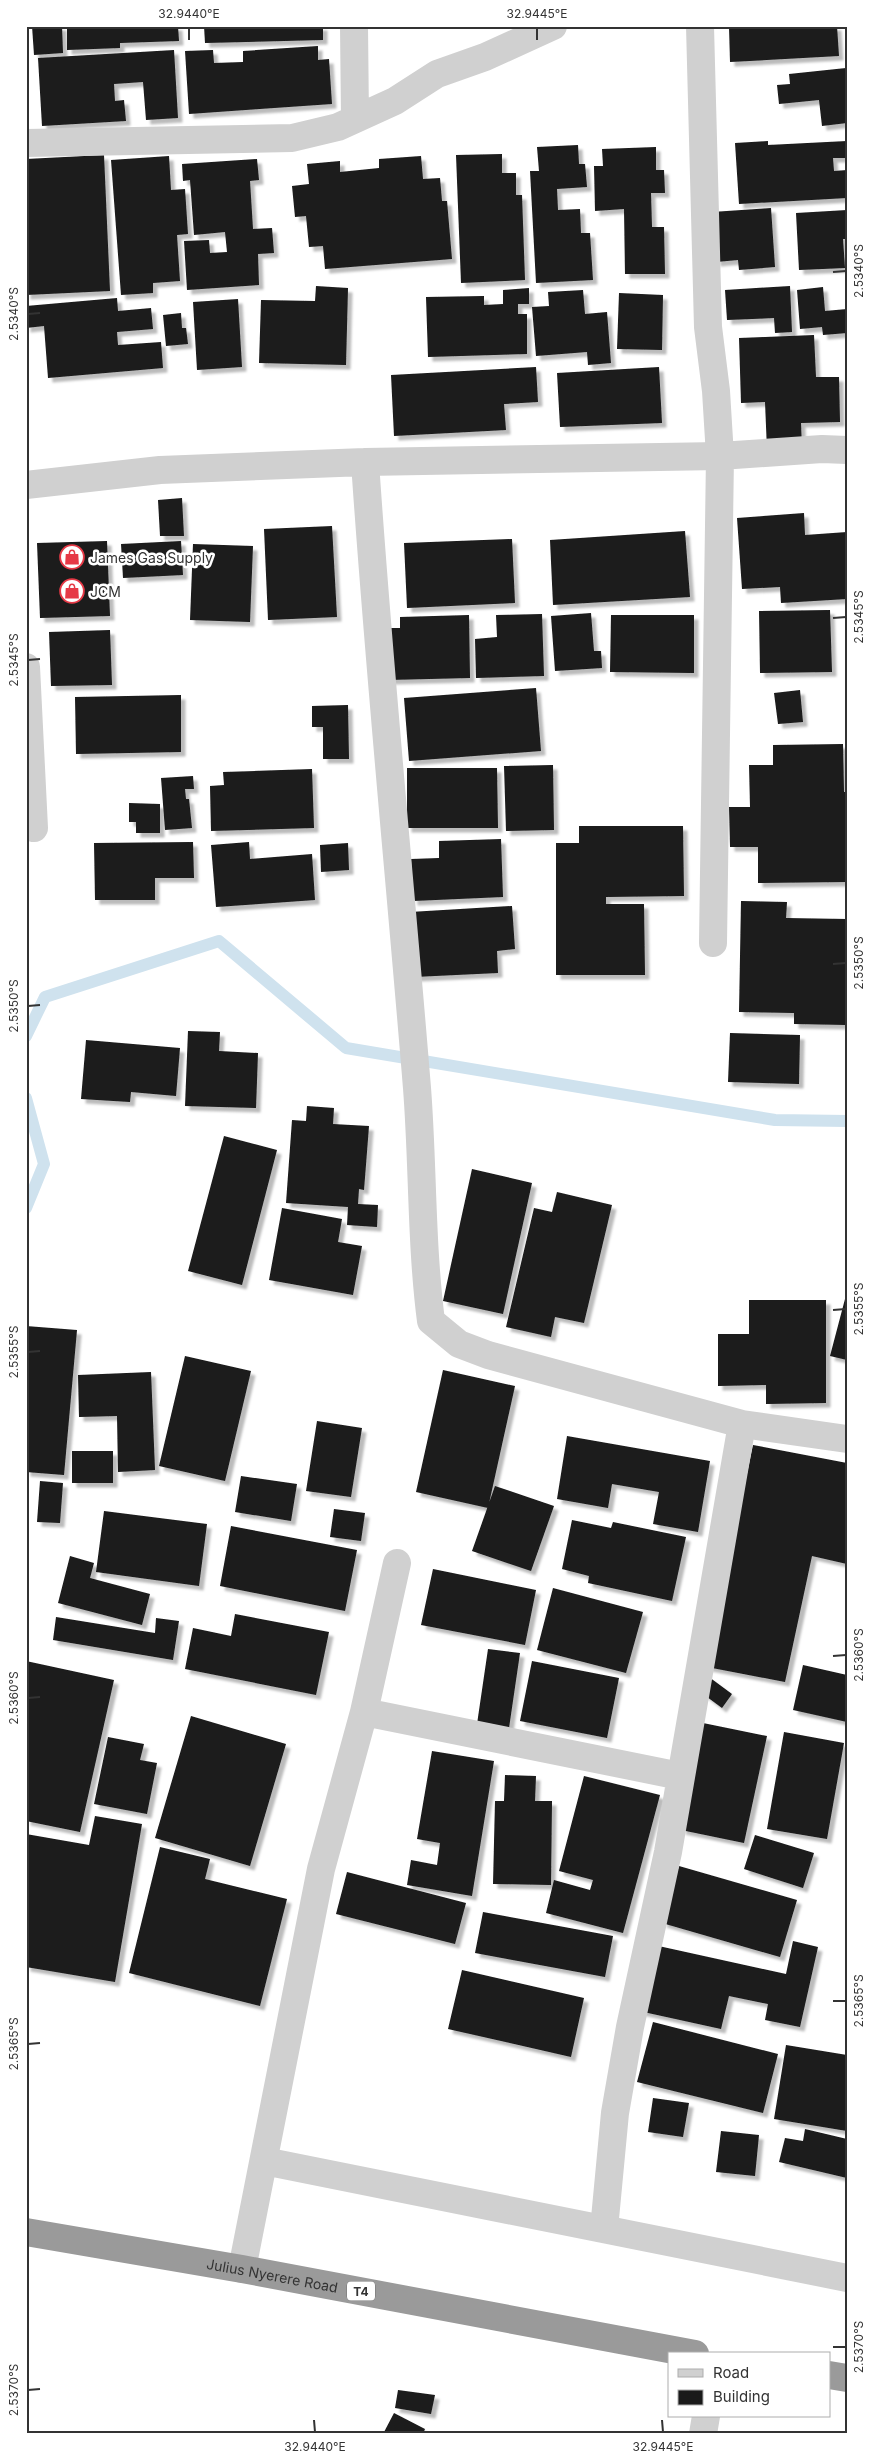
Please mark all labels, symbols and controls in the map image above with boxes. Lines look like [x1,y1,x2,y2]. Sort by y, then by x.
text: 32.9440°E [158,6,220,21]
text: 32.9445°E [506,6,568,21]
text: 2.5340°S [851,244,866,298]
text: 2.5340°S [6,287,21,341]
shop icon: James Gas Supply [59,544,85,570]
place label: James Gas Supply [90,549,213,566]
shop icon: JCM [59,578,85,604]
place label: JCM [90,583,121,600]
text: 2.5345°S [851,590,866,644]
text: 2.5345°S [6,633,21,687]
text: 2.5350°S [851,936,866,990]
text: 2.5350°S [6,979,21,1033]
text: 2.5355°S [851,1282,866,1336]
text: 2.5355°S [6,1325,21,1379]
text: 2.5360°S [851,1628,866,1682]
text: 2.5360°S [6,1671,21,1725]
text: 2.5365°S [851,1974,866,2028]
text: 2.5365°S [6,2017,21,2071]
street label: Julius Nyerere Road [205,2255,339,2295]
road number: T4 [347,2282,375,2300]
text: 2.5370°S [851,2320,866,2373]
legend [668,2352,830,2418]
text: 2.5370°S [6,2363,21,2416]
text: Road [713,2363,749,2382]
text: Building [713,2387,770,2406]
text: 32.9440°E [284,2439,346,2454]
text: 32.9445°E [632,2439,694,2454]

